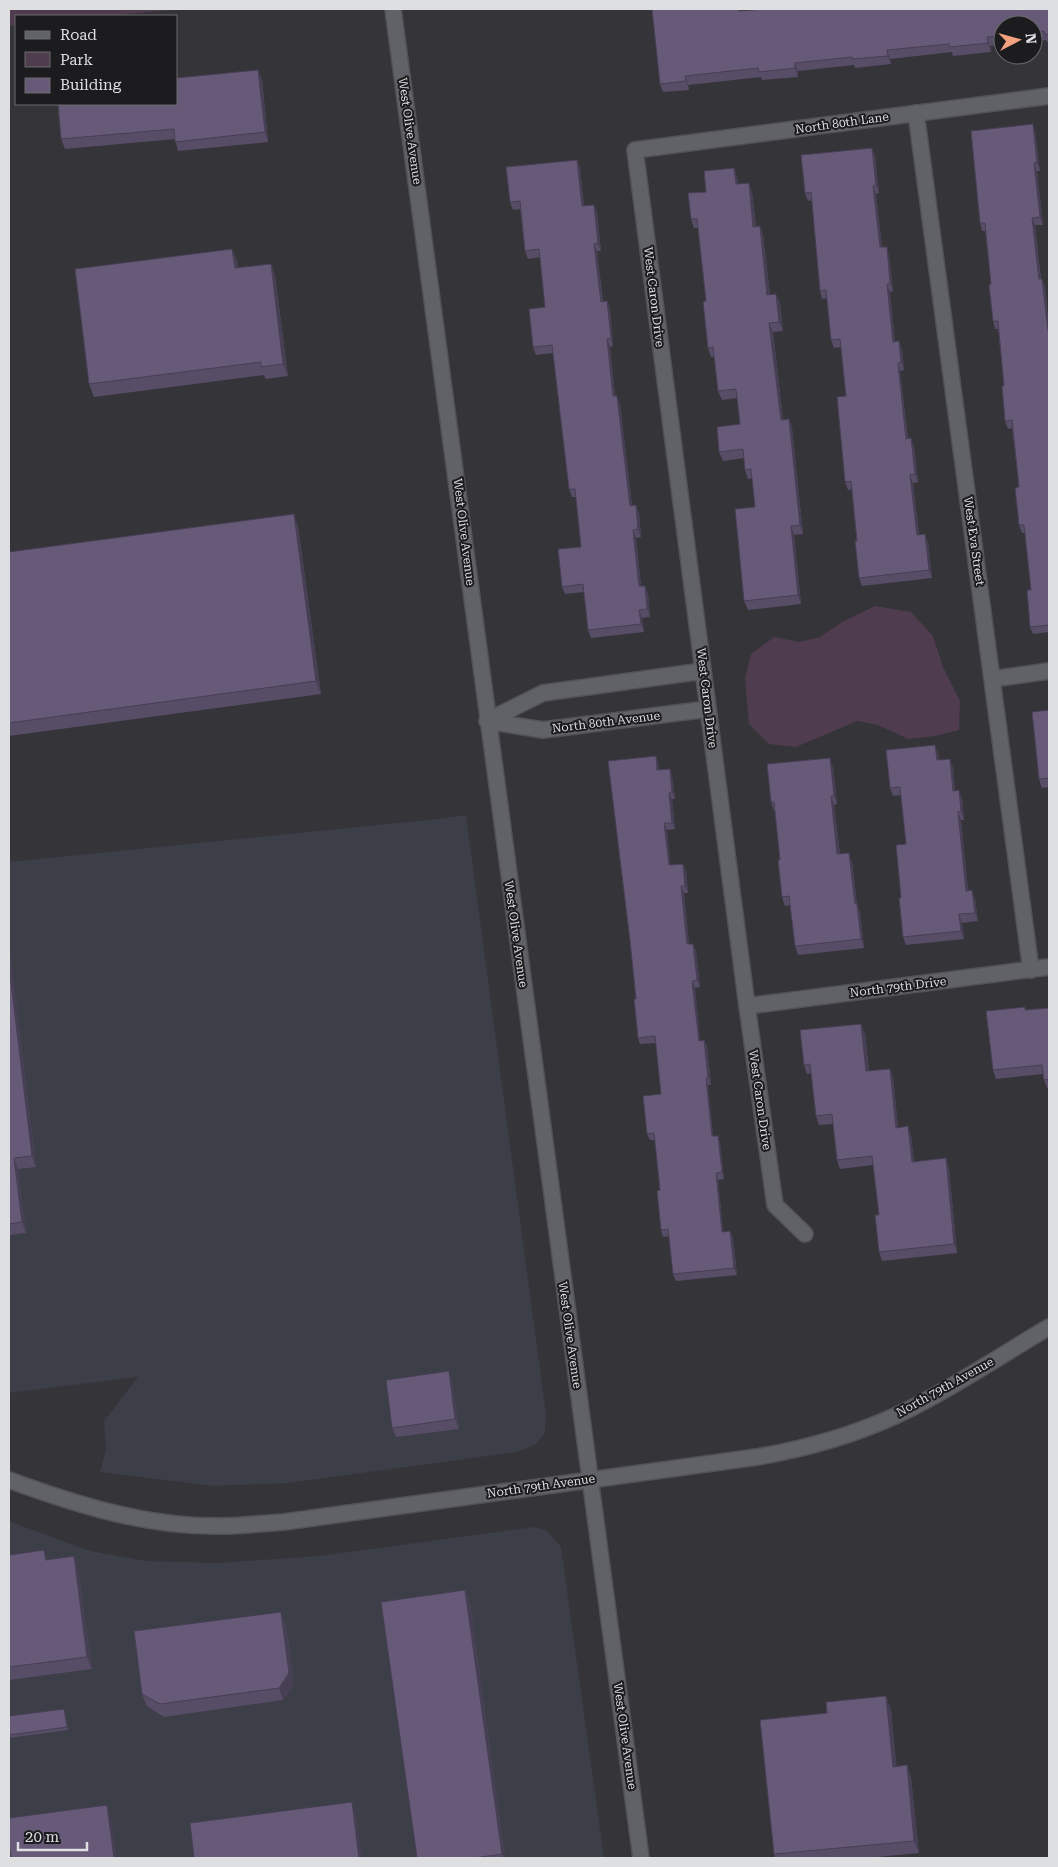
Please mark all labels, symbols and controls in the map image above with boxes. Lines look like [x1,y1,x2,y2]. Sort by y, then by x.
legend [15,15,178,105]
north arrow [993,15,1043,65]
text: Road [60,26,97,44]
text: N [1022,32,1039,45]
text: Park [60,51,94,69]
text: Building [60,76,122,94]
street label: West Olive Avenue [396,77,424,186]
street label: North 80th Lane [794,109,890,136]
street label: West Caron Drive [641,246,667,348]
street label: West Olive Avenue [450,478,478,587]
street label: West Eva Street [961,496,987,587]
street label: West Caron Drive [694,647,720,749]
street label: North 80th Avenue [551,708,661,736]
street label: West Olive Avenue [502,880,530,989]
street label: North 79th Drive [849,974,948,1000]
street label: West Caron Drive [746,1049,774,1151]
street label: West Olive Avenue [556,1281,584,1390]
street label: North 79th Avenue [894,1354,996,1420]
street label: North 79th Avenue [486,1471,596,1501]
street label: West Olive Avenue [611,1682,639,1791]
scale bar [18,1820,86,1852]
text: 20 m [25,1828,60,1846]

